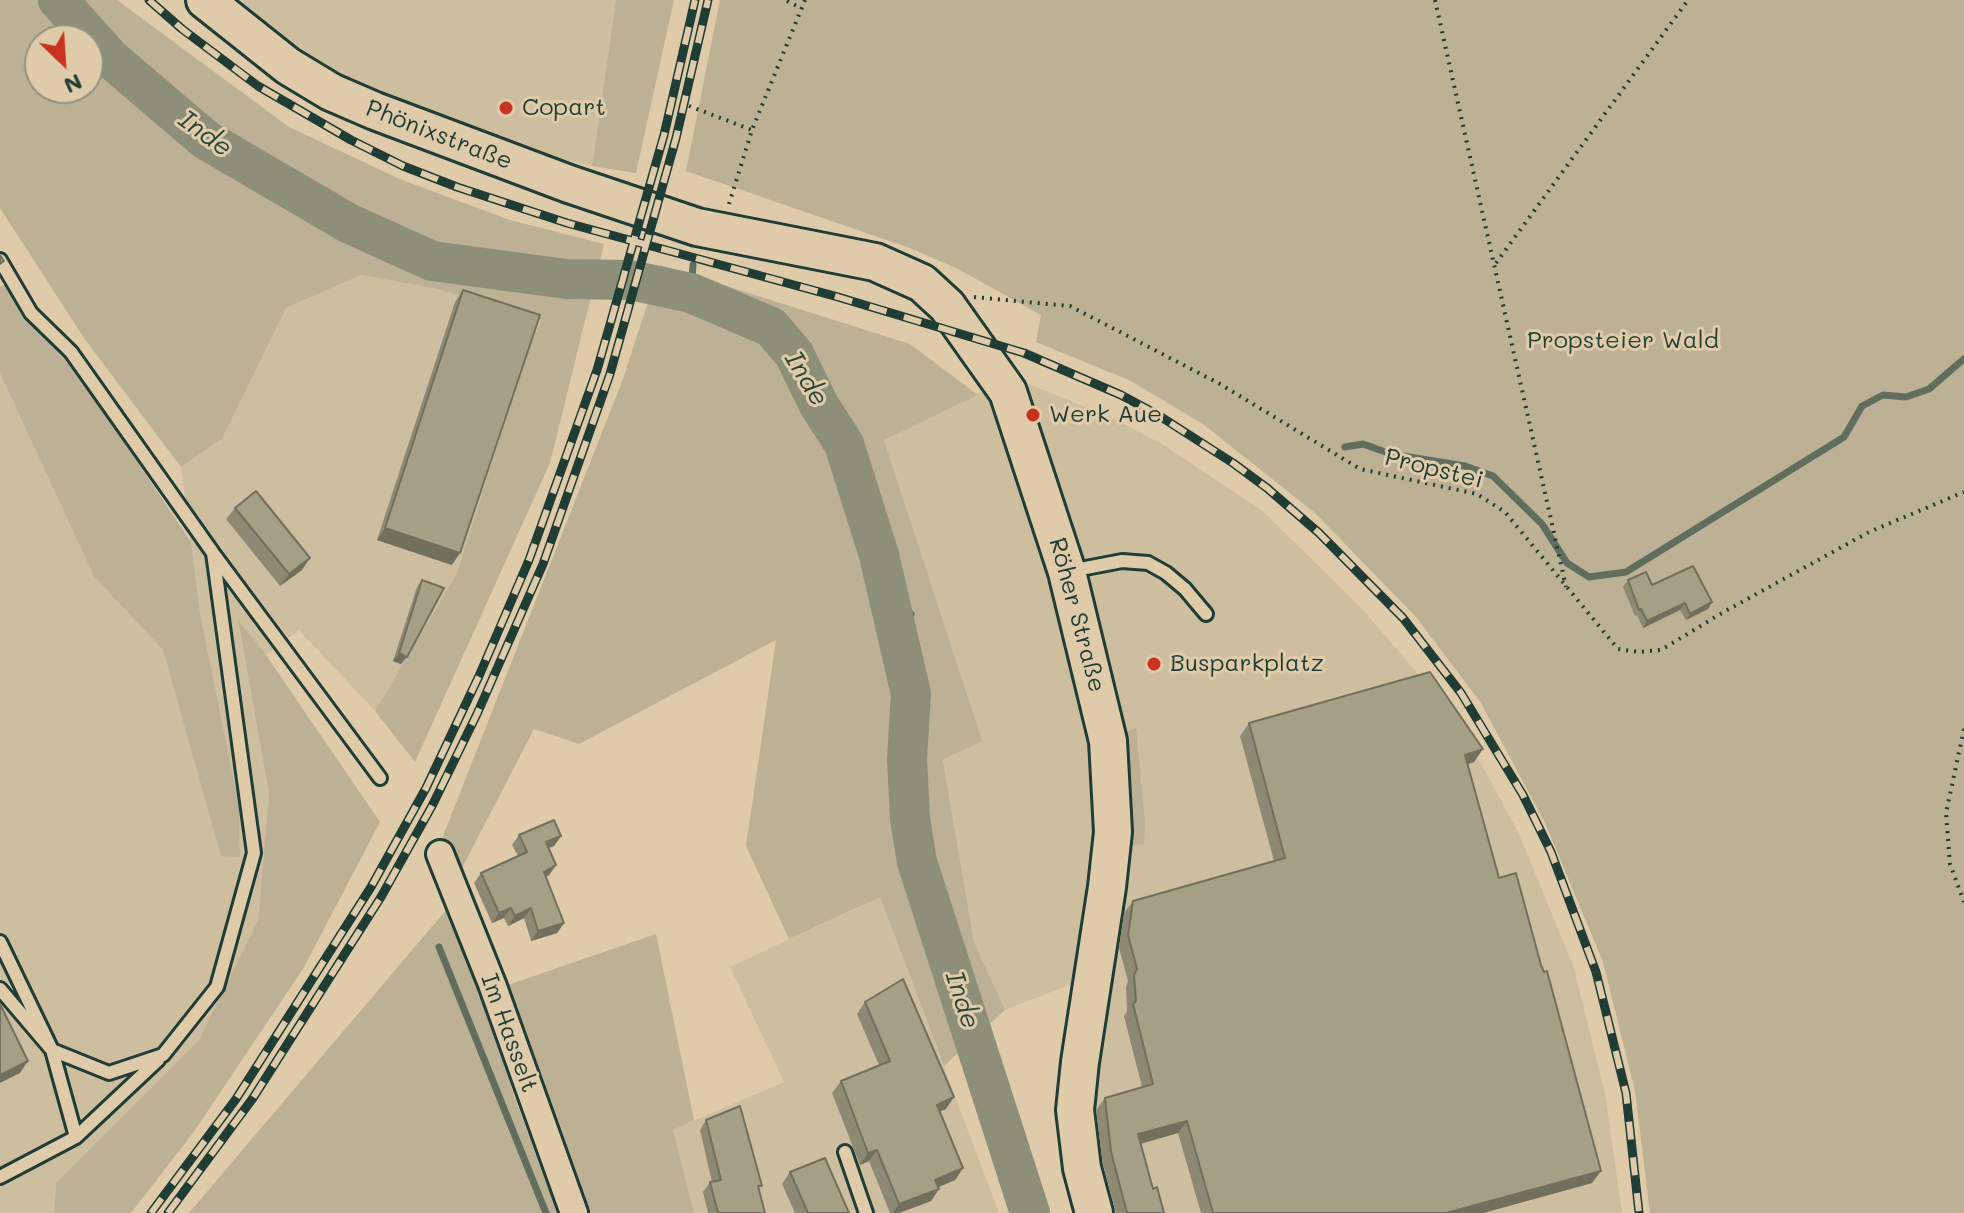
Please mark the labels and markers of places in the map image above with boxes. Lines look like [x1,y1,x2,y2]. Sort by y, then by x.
place label: Copart [522,94,606,122]
marker: Copart [497,99,515,117]
place label: Werk Aue [1049,401,1162,429]
marker: Werk Aue [1024,406,1042,424]
place label: Busparkplatz [1170,650,1324,678]
marker: Busparkplatz [1145,655,1163,673]

